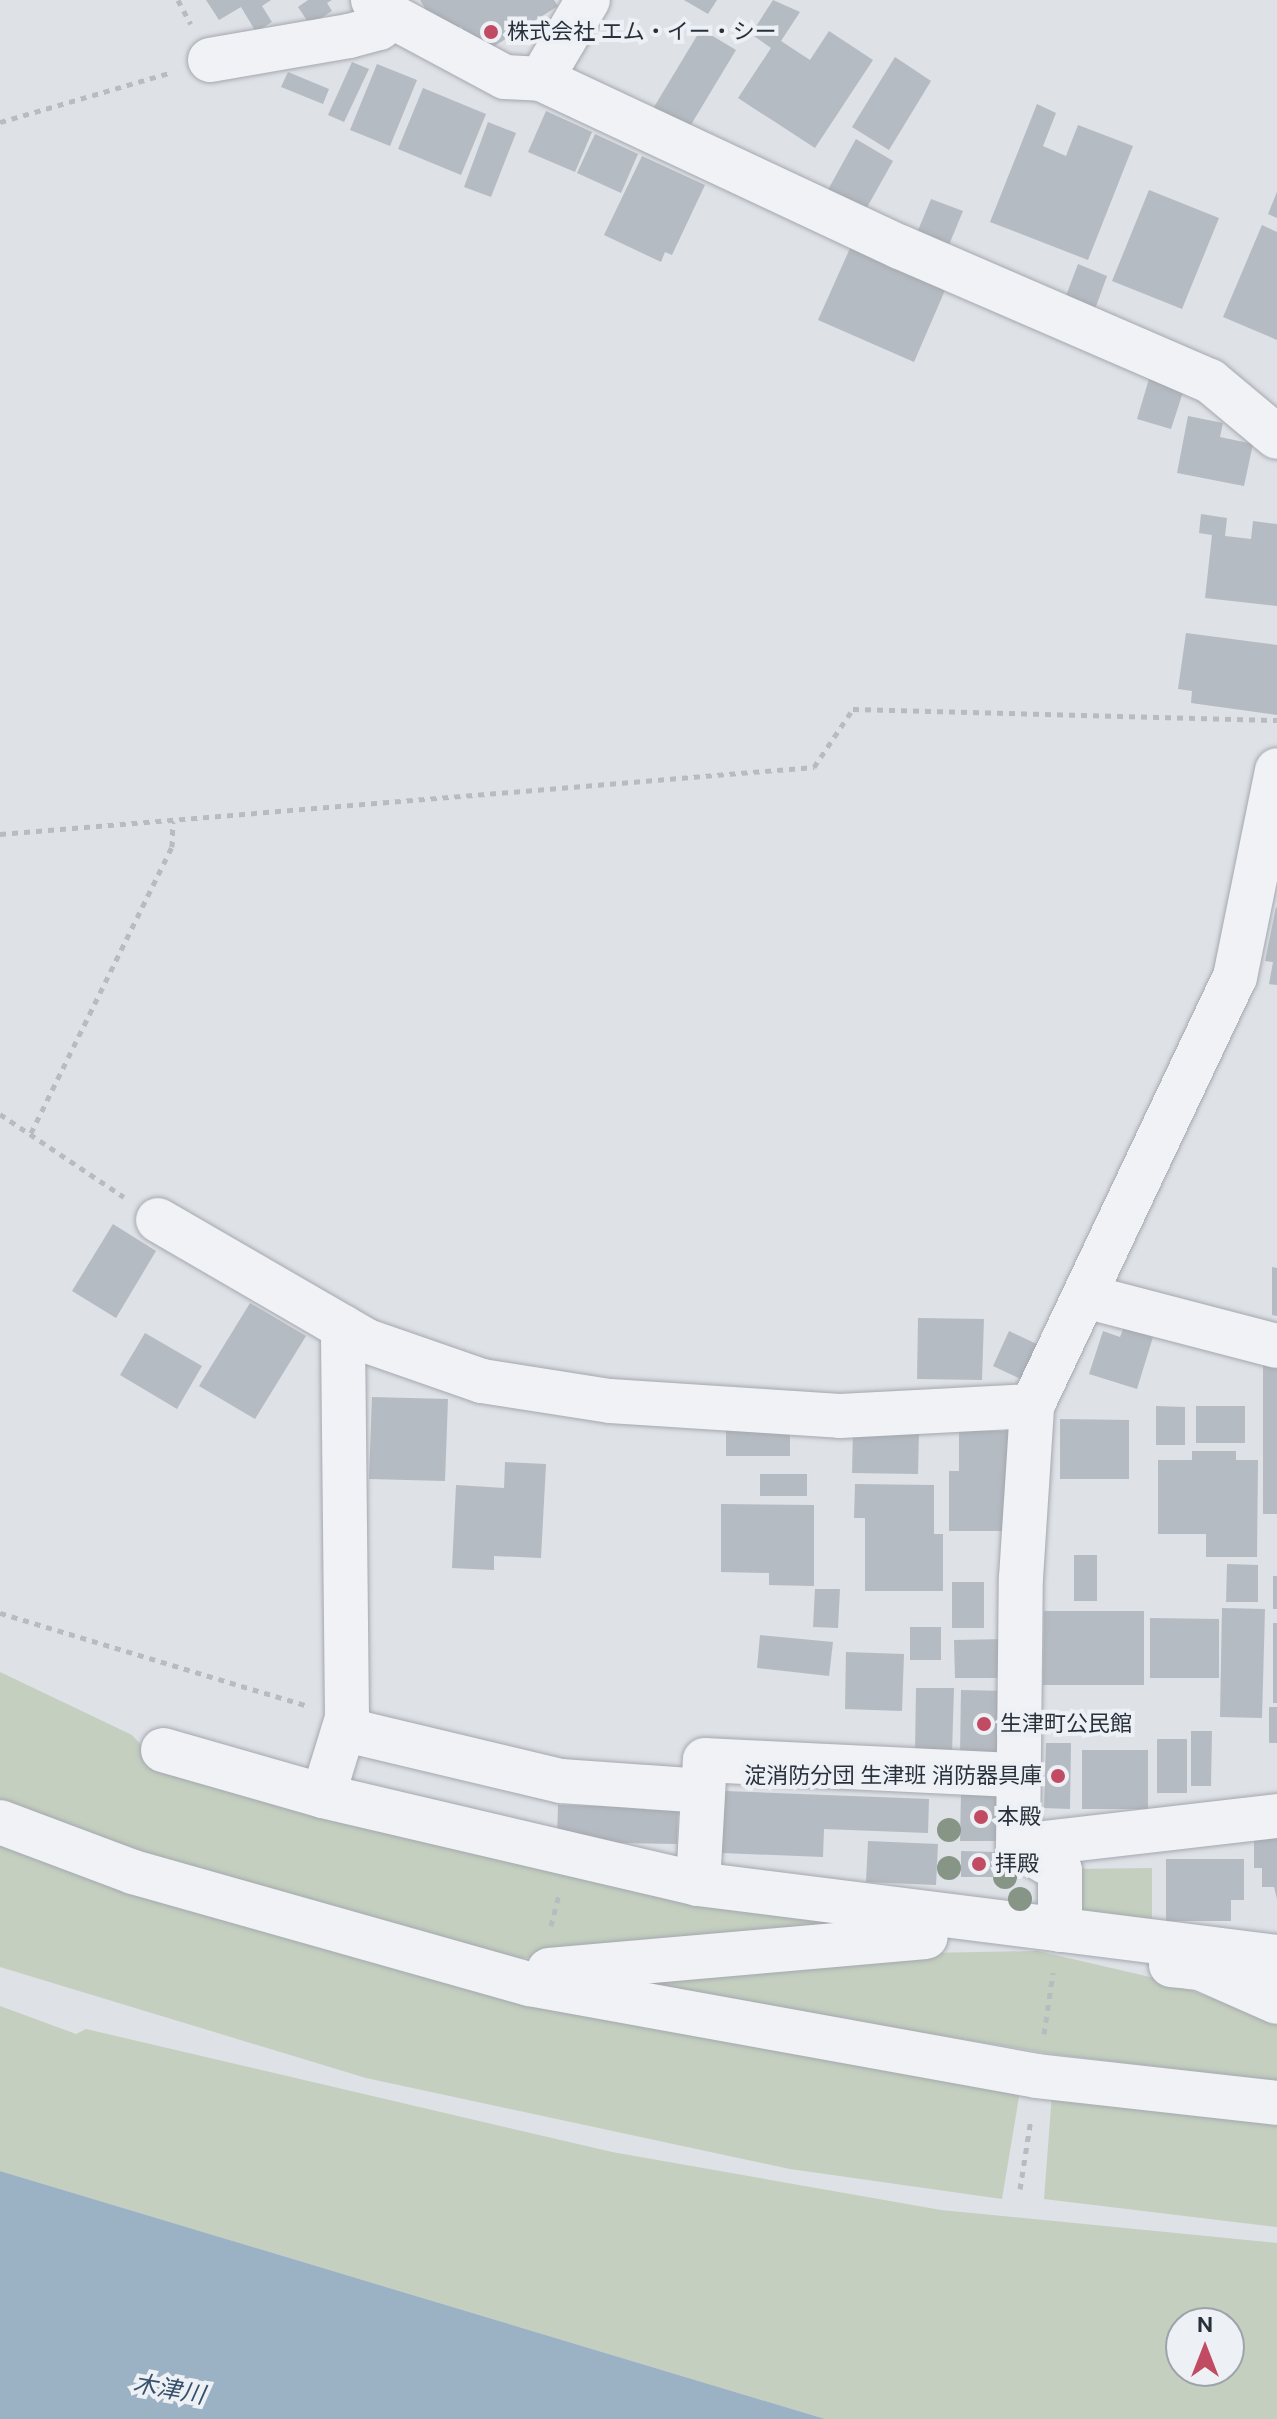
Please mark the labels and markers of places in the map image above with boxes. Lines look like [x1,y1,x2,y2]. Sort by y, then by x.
place label: 株式会社 エム・イー・シー [507,19,777,45]
marker: 株式会社 エム・イー・シー [482,23,500,41]
place label: 生津町公民館 [1000,1711,1132,1737]
marker: 生津町公民館 [975,1715,993,1733]
place label: 淀消防分団 生津班 消防器具庫 [744,1763,1042,1789]
marker: 淀消防分団 生津班 消防器具庫 [1049,1767,1067,1785]
place label: 本殿 [997,1804,1041,1830]
marker: 本殿 [972,1808,990,1826]
place label: 拝殿 [995,1851,1039,1877]
marker: 拝殿 [970,1855,988,1873]

